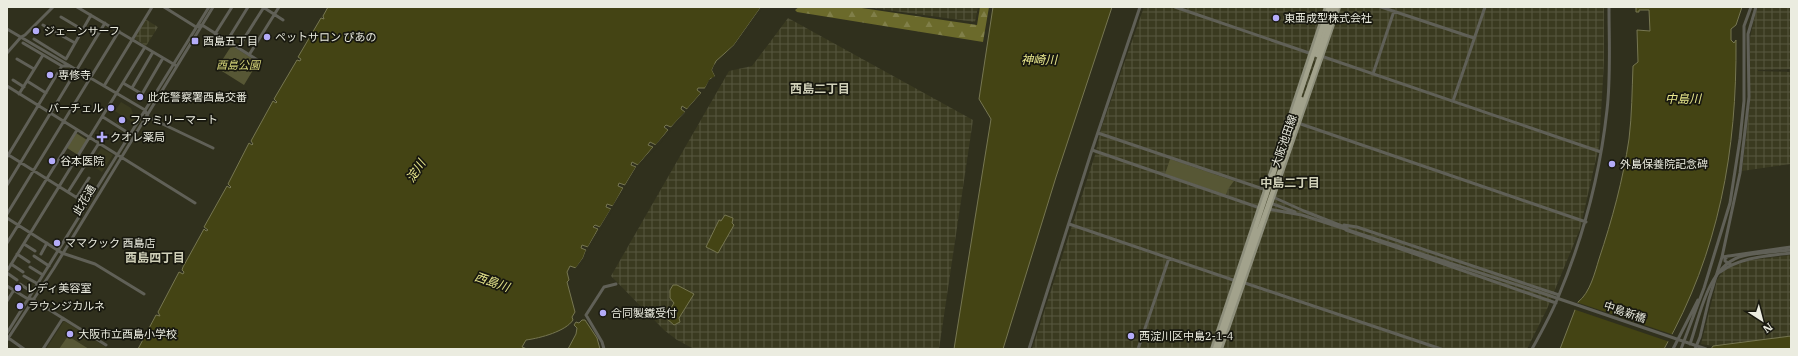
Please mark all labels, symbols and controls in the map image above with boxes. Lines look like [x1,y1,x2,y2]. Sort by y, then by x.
place label: 東亜成型株式会社 [1284,11,1372,25]
marker: 東亜成型株式会社 [1271,13,1281,23]
place label: ジェーンサーフ [44,24,120,38]
marker: ジェーンサーフ [31,26,41,36]
place label: ペットサロン ぴあの [275,30,377,44]
marker: ペットサロン ぴあの [262,32,272,42]
place label: 酉島五丁目 [203,34,258,48]
marker: 酉島五丁目 [190,36,200,46]
water label: 神崎川 [1021,52,1059,67]
park label: 酉島公園 [216,58,262,72]
place label: 専修寺 [58,68,91,82]
marker: 専修寺 [45,70,55,80]
district label: 西島二丁目 [790,81,850,96]
place label: 此花警察署酉島交番 [148,90,247,104]
water label: 中島川 [1665,91,1703,106]
marker: 此花警察署酉島交番 [135,92,145,102]
place label: バーチェル [48,101,103,115]
marker: バーチェル [106,103,116,113]
place label: ファミリーマート [130,113,218,127]
street label: 大阪池田線 [1268,113,1300,169]
marker: ファミリーマート [117,115,127,125]
place label: クオレ薬局 [110,130,165,144]
marker: クオレ薬局 [97,132,107,142]
place label: 谷本医院 [60,154,104,168]
water label: 淀川 [403,155,429,185]
marker: 谷本医院 [47,156,57,166]
place label: 外島保養院記念碑 [1620,157,1708,171]
marker: 外島保養院記念碑 [1607,159,1617,169]
district label: 中島二丁目 [1260,175,1320,190]
street label: 此花通 [70,182,98,218]
place label: ママクック 酉島店 [65,236,156,250]
marker: ママクック 酉島店 [52,238,62,248]
district label: 酉島四丁目 [125,250,185,265]
water label: 西島川 [473,269,514,295]
place label: レディ美容室 [26,281,91,295]
marker: レディ美容室 [13,283,23,293]
street label: 中島新橋 [1602,298,1648,326]
place label: ラウンジカルネ [28,299,105,313]
north arrow [1742,300,1782,340]
marker: ラウンジカルネ [15,301,25,311]
place label: 合同製鐵受付 [611,306,677,320]
marker: 合同製鐵受付 [598,308,608,318]
text: N [1760,320,1776,336]
place label: 大阪市立酉島小学校 [78,327,177,341]
marker: 大阪市立酉島小学校 [65,329,75,339]
place label: 西淀川区中島2-1-4 [1139,329,1234,343]
marker: 西淀川区中島2-1-4 [1126,331,1136,341]

